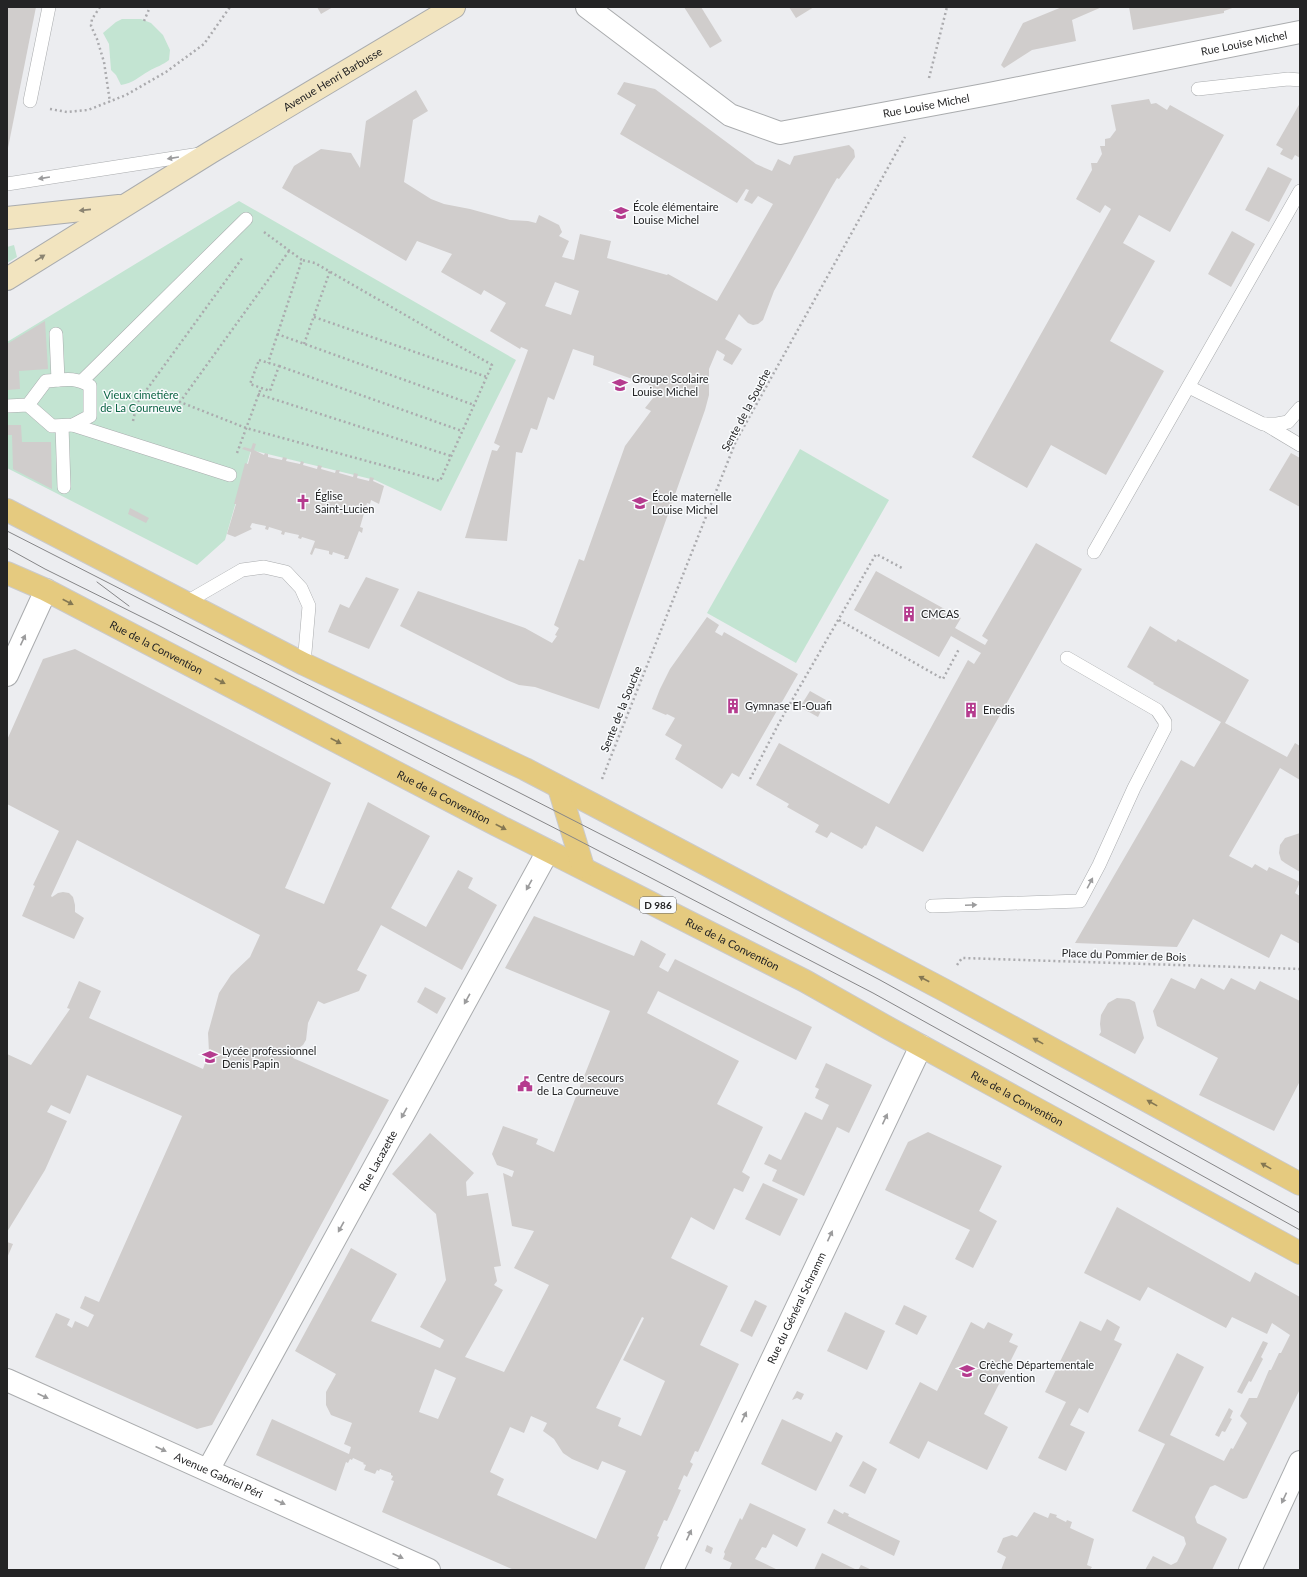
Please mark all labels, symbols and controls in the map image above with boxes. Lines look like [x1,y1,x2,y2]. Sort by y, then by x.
street label: Rue Louise Michel [1200,28,1288,58]
street label: Avenue Henri Barbusse [281,44,384,114]
street label: Rue Louise Michel [882,91,970,120]
one-way arrow [167,155,179,161]
one-way arrow [38,176,50,182]
place label: École élémentaire Louise Michel [633,200,719,226]
school or university icon: École élémentaire Louise Michel [612,204,630,222]
one-way arrow [79,206,91,213]
one-way arrow [34,255,46,262]
street label: Sente de la Souche [718,366,773,453]
place label: Groupe Scolaire Louise Michel [632,372,709,398]
school or university icon: Groupe Scolaire Louise Michel [611,376,629,394]
park label: Vieux cimetière de La Courneuve [100,388,182,414]
place label: Église Saint-Lucien [315,489,374,515]
place label: École maternelle Louise Michel [652,490,732,516]
church icon: Église Saint-Lucien [294,493,312,511]
school or university icon: École maternelle Louise Michel [631,494,649,512]
one-way arrow [62,598,73,605]
building icon: CMCAS [900,605,918,623]
place label: CMCAS [921,607,959,620]
street label: Rue de la Convention [108,617,205,677]
one-way arrow [20,634,26,645]
street label: Sente de la Souche [597,664,644,754]
one-way arrow [214,678,226,684]
building icon: Gymnase El-Ouafi [724,697,742,715]
place label: Gymnase El-Ouafi [745,699,832,712]
building icon: Enedis [962,701,980,719]
place label: Enedis [983,703,1015,716]
one-way arrow [330,738,341,744]
street label: Rue de la Convention [395,767,493,826]
one-way arrow [495,824,506,830]
one-way arrow [1087,877,1093,889]
one-way arrow [526,879,532,891]
road number: D 986 [640,897,676,913]
one-way arrow [965,901,977,908]
street label: Rue de la Convention [684,915,782,973]
street label: Place du Pommier de Bois [1061,946,1187,963]
one-way arrow [918,975,929,982]
one-way arrow [463,993,470,1005]
one-way arrow [1032,1037,1044,1044]
place label: Lycée professionnel Denis Papin [222,1044,316,1070]
school or university icon: Lycée professionnel Denis Papin [201,1048,219,1066]
street label: Rue de la Convention [969,1068,1066,1129]
place label: Centre de secours de La Courneuve [537,1071,624,1097]
public building icon: Centre de secours de La Courneuve [516,1075,534,1093]
one-way arrow [1146,1100,1158,1107]
one-way arrow [401,1107,407,1119]
one-way arrow [882,1113,888,1125]
street label: Rue Lacazette [356,1128,399,1193]
one-way arrow [1260,1162,1272,1169]
one-way arrow [338,1221,345,1233]
one-way arrow [827,1231,833,1242]
street label: Rue du Général Schramm [764,1250,828,1366]
place label: Crèche Départementale Convention [979,1358,1094,1384]
school or university icon: Crèche Départementale Convention [958,1362,976,1380]
one-way arrow [37,1393,48,1399]
one-way arrow [741,1412,747,1423]
one-way arrow [156,1446,167,1452]
street label: Avenue Gabriel Péri [172,1449,265,1500]
one-way arrow [1281,1492,1287,1503]
one-way arrow [274,1499,286,1505]
one-way arrow [686,1529,692,1540]
one-way arrow [393,1553,404,1559]

